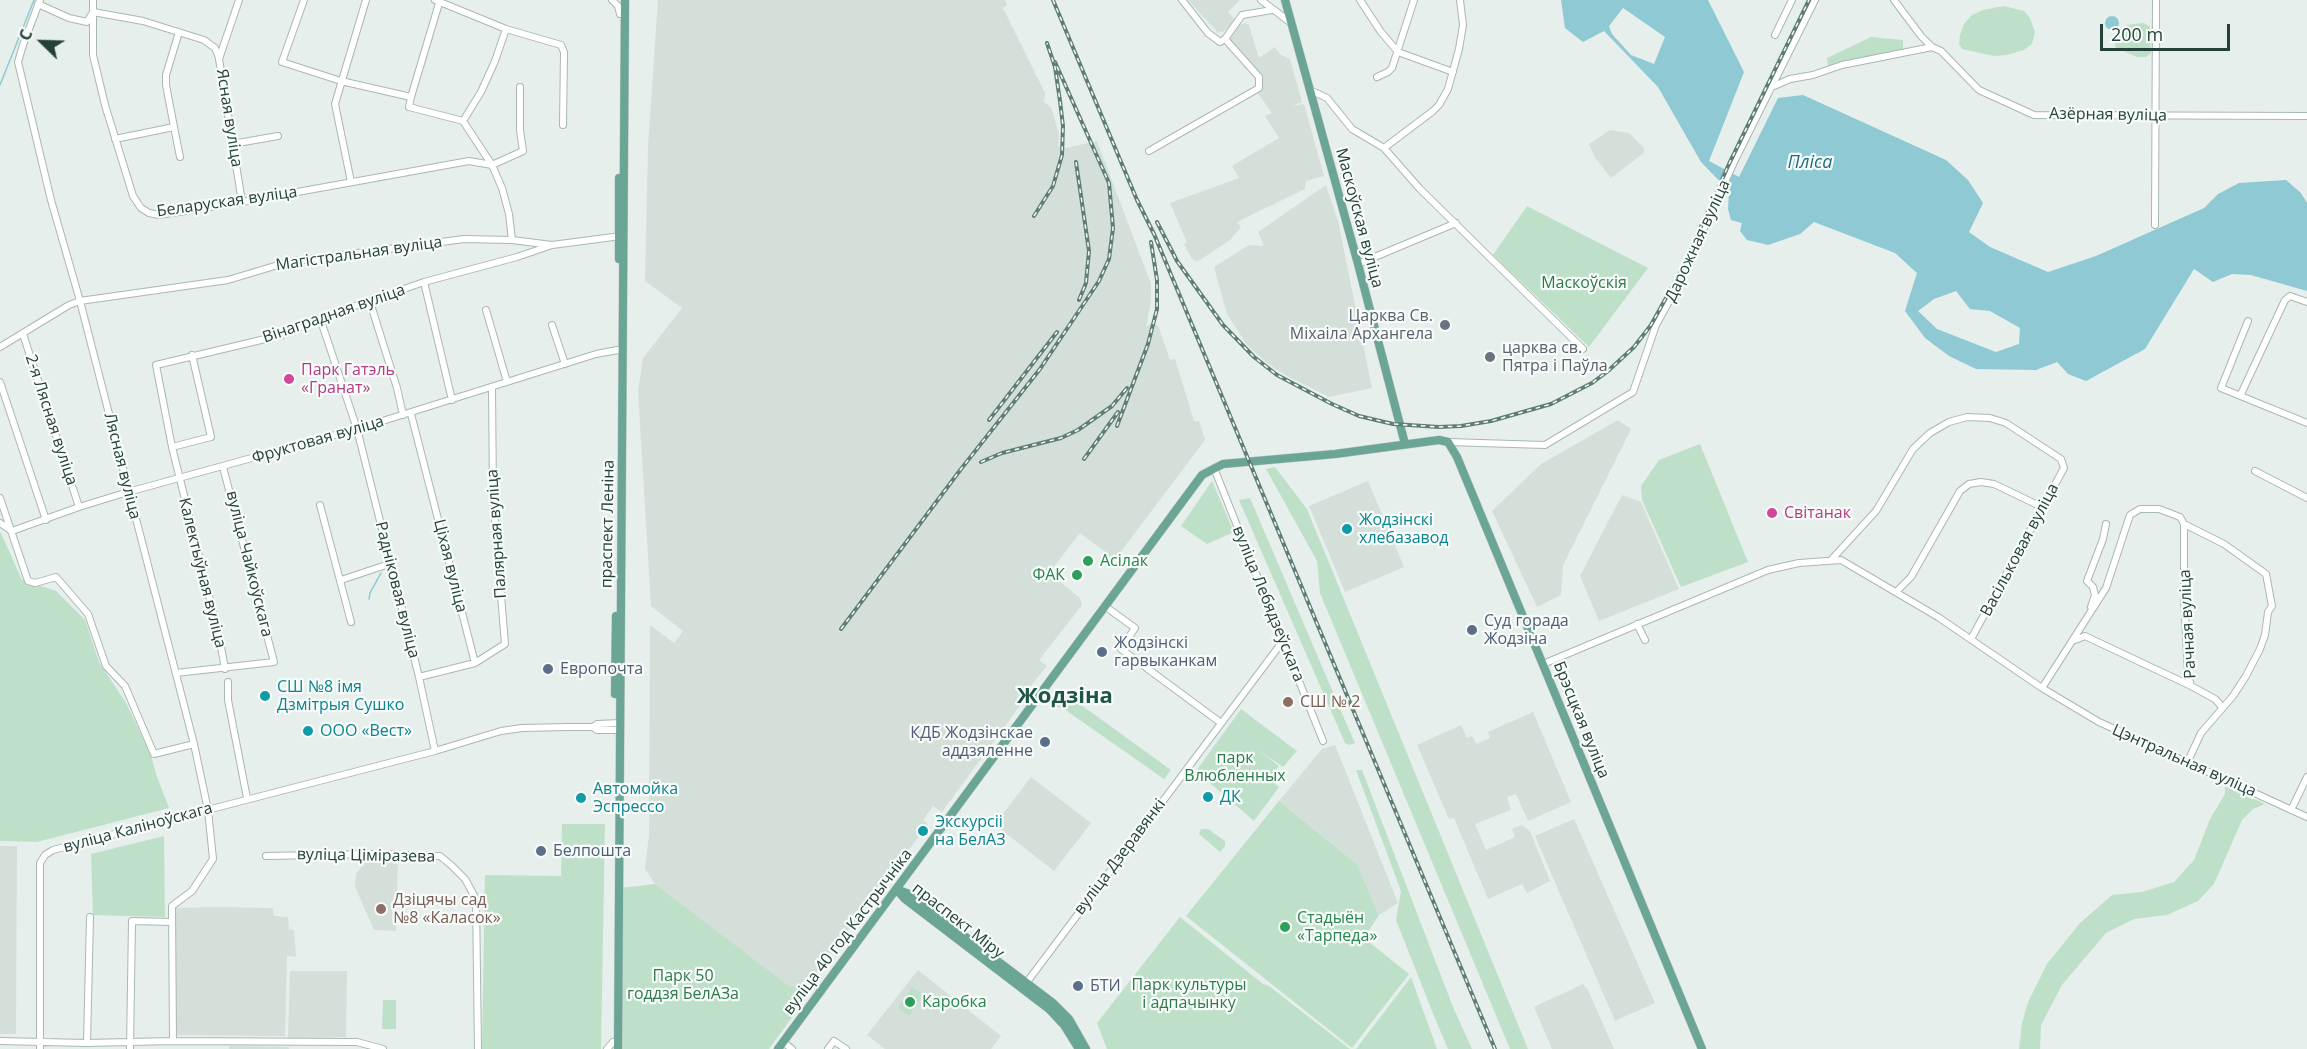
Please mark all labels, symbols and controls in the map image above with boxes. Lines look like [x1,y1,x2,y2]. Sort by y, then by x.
north arrow [12,12,72,72]
scale bar [2103,12,2234,50]
text: 200 m [2111,22,2163,46]
text: С [13,26,38,44]
street label: Ясная вуліца [212,68,246,168]
street label: Азёрная вуліца [2049,104,2167,126]
street label: Маскоўская вуліца [1331,146,1387,290]
water label: Пліса [1788,152,1832,174]
street label: Дарожная вуліца [1661,177,1735,305]
street label: Беларуская вуліца [155,183,299,221]
street label: Магістральная вуліца [274,233,444,275]
park label: Маскоўскія [1541,273,1627,293]
street label: Вінаградная вуліца [260,281,408,347]
place label: Царква Св. Міхаіла Архангела [1290,306,1433,344]
marker: Царква Св. Міхаіла Архангела [1438,318,1452,332]
place label: царква св. Пятра і Паўла [1502,338,1608,376]
marker: царква св. Пятра і Паўла [1483,350,1497,364]
street label: 2-я Лясная вуліца [21,352,81,488]
place label: Парк Гатэль «Гранат» [301,360,395,398]
marker: Парк Гатэль «Гранат» [282,372,296,386]
street label: Лясная вуліца [99,411,145,521]
street label: Фруктовая вуліца [250,412,386,468]
street label: праспект Леніна [597,460,619,588]
street label: Палярная вуліца [483,469,511,599]
street label: Васільковая вуліца [1977,480,2063,620]
street label: вуліца Чайкоўскага [222,489,276,639]
street label: Калектыўная вуліца [174,496,230,650]
place label: Світанак [1784,503,1851,523]
marker: Світанак [1765,506,1779,520]
place label: Жодзінскі хлебазавод [1359,510,1449,548]
street label: Ціхая вуліца [429,517,471,615]
street label: Радніковая вуліца [371,520,423,660]
marker: Жодзінскі хлебазавод [1340,522,1354,536]
street label: вуліца Лебядзеўскага [1228,523,1308,685]
place label: Асілак [1100,551,1148,571]
marker: Асілак [1081,554,1095,568]
place label: ФАК [1032,565,1065,585]
marker: ФАК [1070,568,1084,582]
street label: Рачная вуліца [2176,569,2200,679]
place label: Суд горада Жодзіна [1484,611,1569,649]
marker: Суд горада Жодзіна [1465,623,1479,637]
place label: Жодзінскі гарвыканкам [1114,633,1217,671]
marker: Жодзінскі гарвыканкам [1095,645,1109,659]
place label: Европочта [560,659,643,679]
street label: Брэсцкая вуліца [1549,659,1613,781]
marker: Европочта [541,662,555,676]
place label: СШ №8 імя Дзмітрыя Сушко [277,677,404,715]
district label: Жодзіна [1017,684,1113,710]
marker: СШ №8 імя Дзмітрыя Сушко [258,689,272,703]
place label: СШ № 2 [1300,692,1360,712]
marker: СШ № 2 [1281,695,1295,709]
place label: ООО «Вест» [320,721,412,741]
street label: Цэнтральная вуліца [2109,721,2259,801]
place label: КДБ Жодзінскае аддзяленне [910,723,1033,761]
marker: ООО «Вест» [301,724,315,738]
marker: КДБ Жодзінскае аддзяленне [1038,735,1052,749]
park label: парк Влюбленных [1184,748,1286,786]
place label: Автомойка Эспрессо [593,779,678,817]
place label: ДК [1220,787,1241,807]
marker: ДК [1201,790,1215,804]
marker: Автомойка Эспрессо [574,791,588,805]
street label: вуліца Дзеравянкі [1070,795,1170,919]
street label: вуліца Каліноўскага [61,799,215,857]
place label: Экскурсіі на БелАЗ [935,812,1006,850]
marker: Экскурсіі на БелАЗ [916,824,930,838]
place label: Белпошта [553,841,631,861]
marker: Белпошта [534,844,548,858]
street label: вуліца Ціміразева [297,845,435,867]
street label: вуліца 40 год Кастрычніка [779,845,917,1019]
street label: праспект Міру [908,879,1008,963]
place label: Дзіцячы сад №8 «Каласок» [393,890,501,928]
marker: Дзіцячы сад №8 «Каласок» [374,902,388,916]
place label: Стадыён «Тарпеда» [1297,908,1377,946]
marker: Стадыён «Тарпеда» [1278,920,1292,934]
park label: Парк 50 годдзя БелАЗа [627,966,739,1004]
park label: Парк культуры і адпачынку [1131,975,1247,1013]
place label: БТИ [1090,976,1121,996]
marker: БТИ [1071,979,1085,993]
place label: Каробка [922,992,987,1012]
marker: Каробка [903,995,917,1009]

